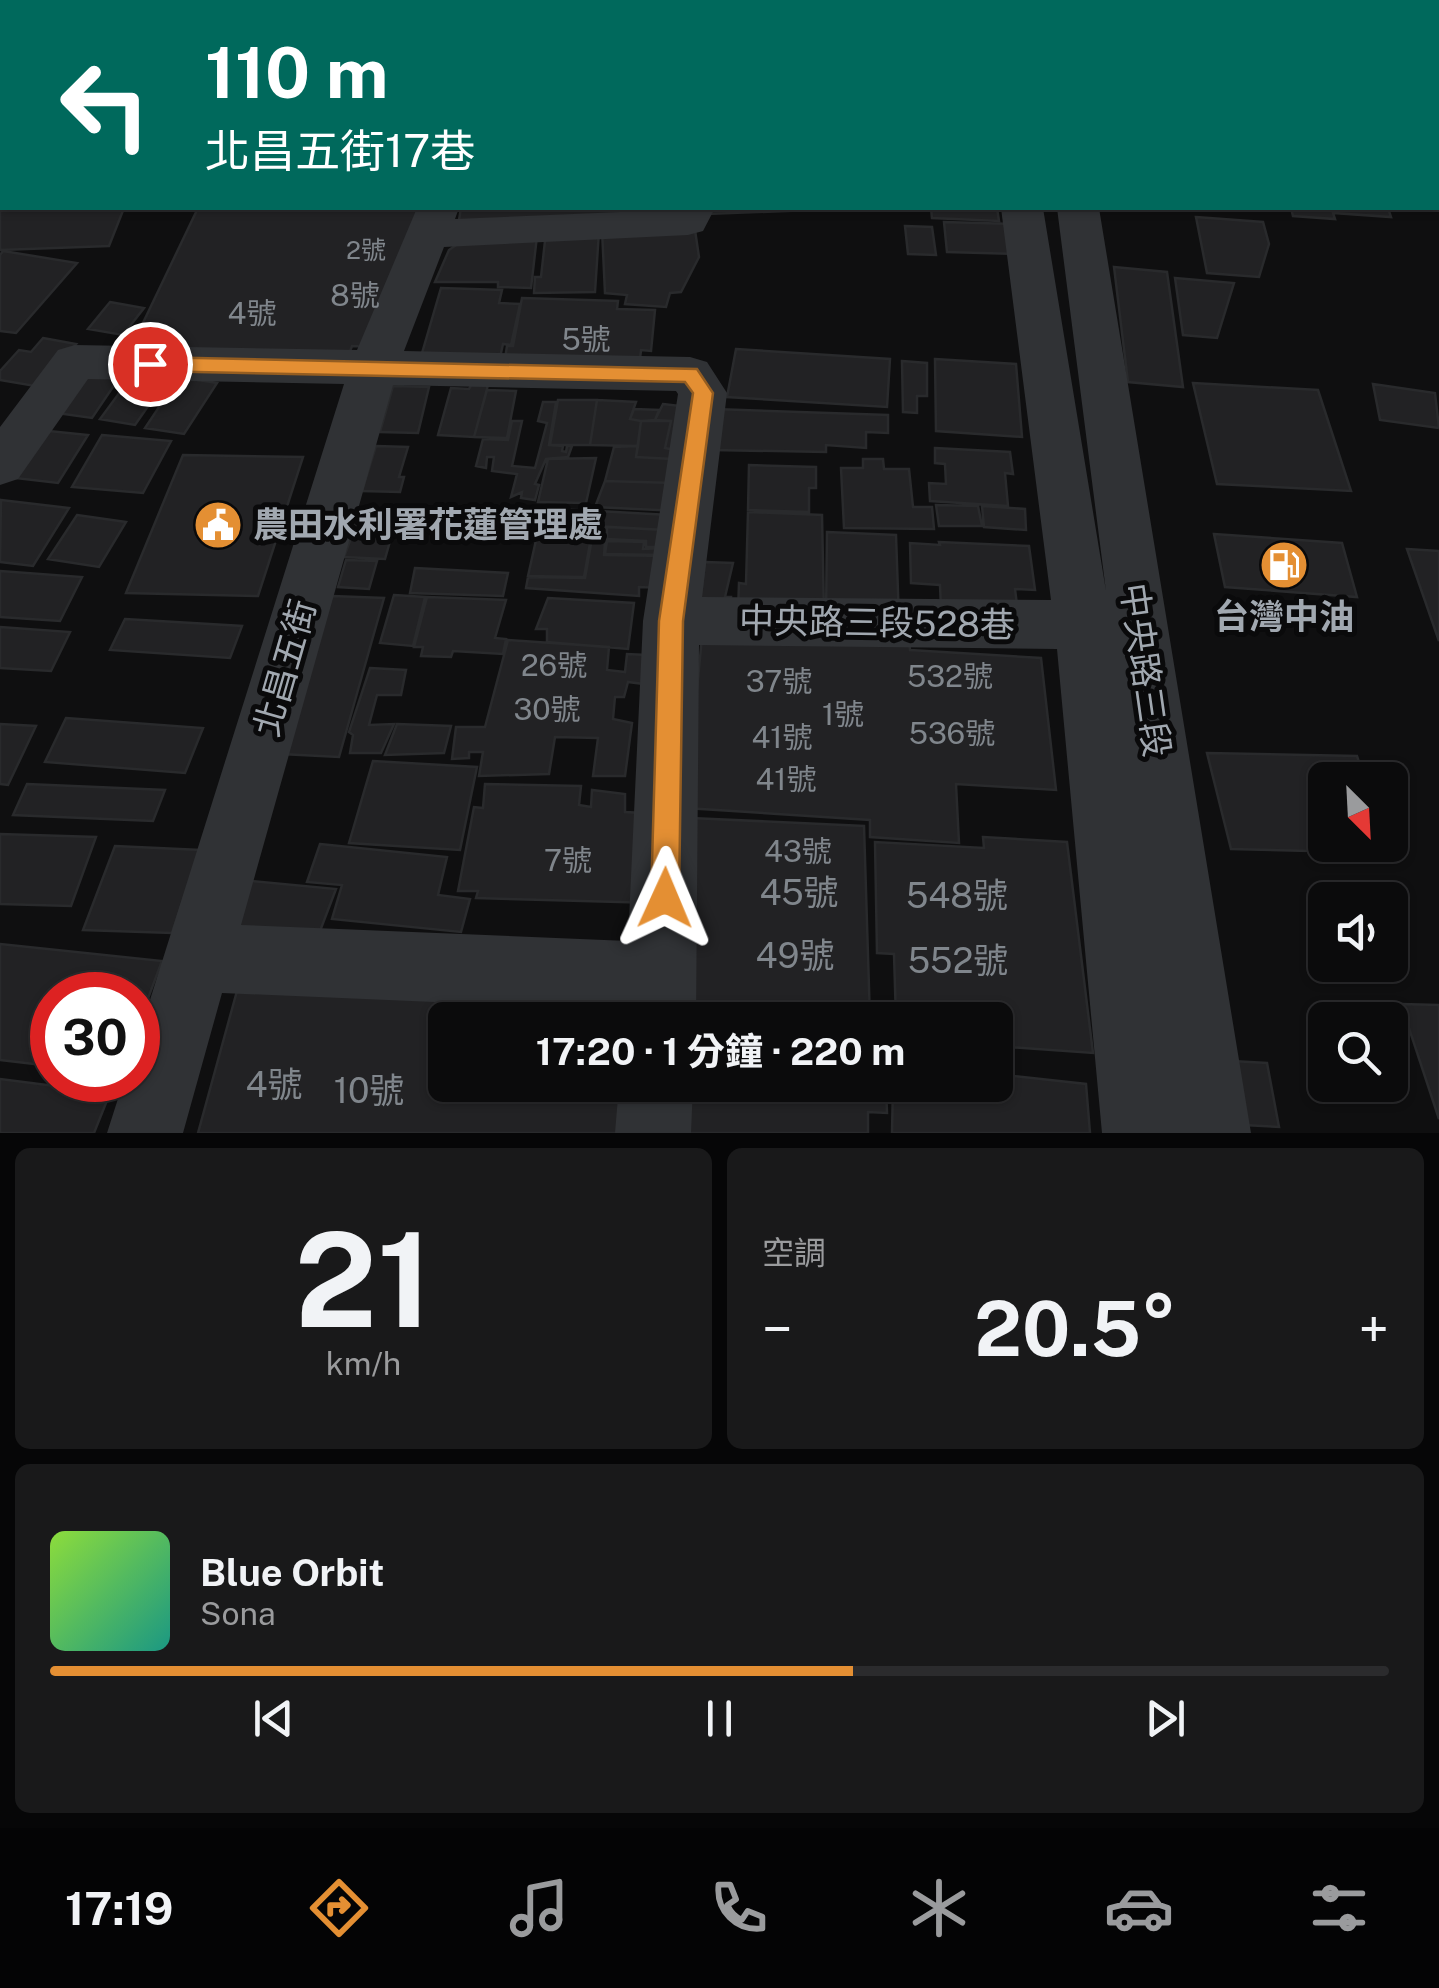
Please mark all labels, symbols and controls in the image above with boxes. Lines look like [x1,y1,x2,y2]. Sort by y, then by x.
text: 110 m [205,31,389,114]
icon: left [40,40,170,170]
text: 北昌五街17巷 [205,124,475,177]
house number: 2號 [346,235,386,265]
house number: 8號 [330,277,380,313]
house number: 4號 [228,295,276,331]
house number: 5號 [561,321,611,357]
pin [108,322,193,407]
icon: arrive [123,337,178,392]
public building icon: 農田水利署花蓮管理處 [192,499,244,551]
place label: 農田水利署花蓮管理處 [253,504,603,545]
fuel station icon: 台灣中油 [1258,539,1310,591]
street label: 中央路三段 [1113,580,1178,759]
street label: 北昌五街 [246,595,324,741]
place label: 台灣中油 [1214,596,1354,637]
street label: 中央路三段528巷 [739,600,1015,645]
house number: 26號 [521,647,587,683]
house number: 532號 [907,658,993,694]
house number: 37號 [746,663,812,699]
house number: 30號 [513,691,581,727]
house number: 1號 [822,696,864,732]
house number: 536號 [909,715,995,751]
house number: 41號 [751,719,813,755]
house number: 41號 [755,761,817,797]
north arrow [1308,762,1408,862]
map controls [1308,762,1408,1102]
house number: 43號 [764,833,832,869]
house number: 7號 [544,842,592,878]
position arrow [613,846,717,950]
house number: 45號 [759,872,839,913]
house number: 548號 [906,875,1008,916]
button: sound [1308,882,1408,982]
house number: 49號 [756,935,834,976]
house number: 552號 [908,940,1008,981]
speed limit sign: 30 [30,972,160,1102]
button: search [1308,1002,1408,1102]
text: 17:20 · 1 分鐘 · 220 m [536,1029,905,1074]
house number: 4號 [246,1064,303,1105]
house number: 10號 [334,1070,404,1111]
text: 21 [294,1204,433,1356]
text: 空調 [762,1234,826,1271]
text: 20.5° [974,1285,1177,1373]
text: − [762,1297,793,1361]
text: + [1358,1297,1389,1361]
text: km/h [326,1345,401,1382]
text: Blue Orbit [200,1550,384,1595]
text: Sona [200,1595,276,1632]
icon: previous [246,1691,301,1746]
icon: pause [692,1691,747,1746]
icon: next [1138,1691,1193,1746]
icon: directions [304,1873,374,1943]
icon: music [504,1873,574,1943]
icon: phone [704,1873,774,1943]
icon: climate [904,1873,974,1943]
icon: car [1104,1873,1174,1943]
icon: filters [1304,1873,1374,1943]
text: 17:19 [65,1882,174,1935]

